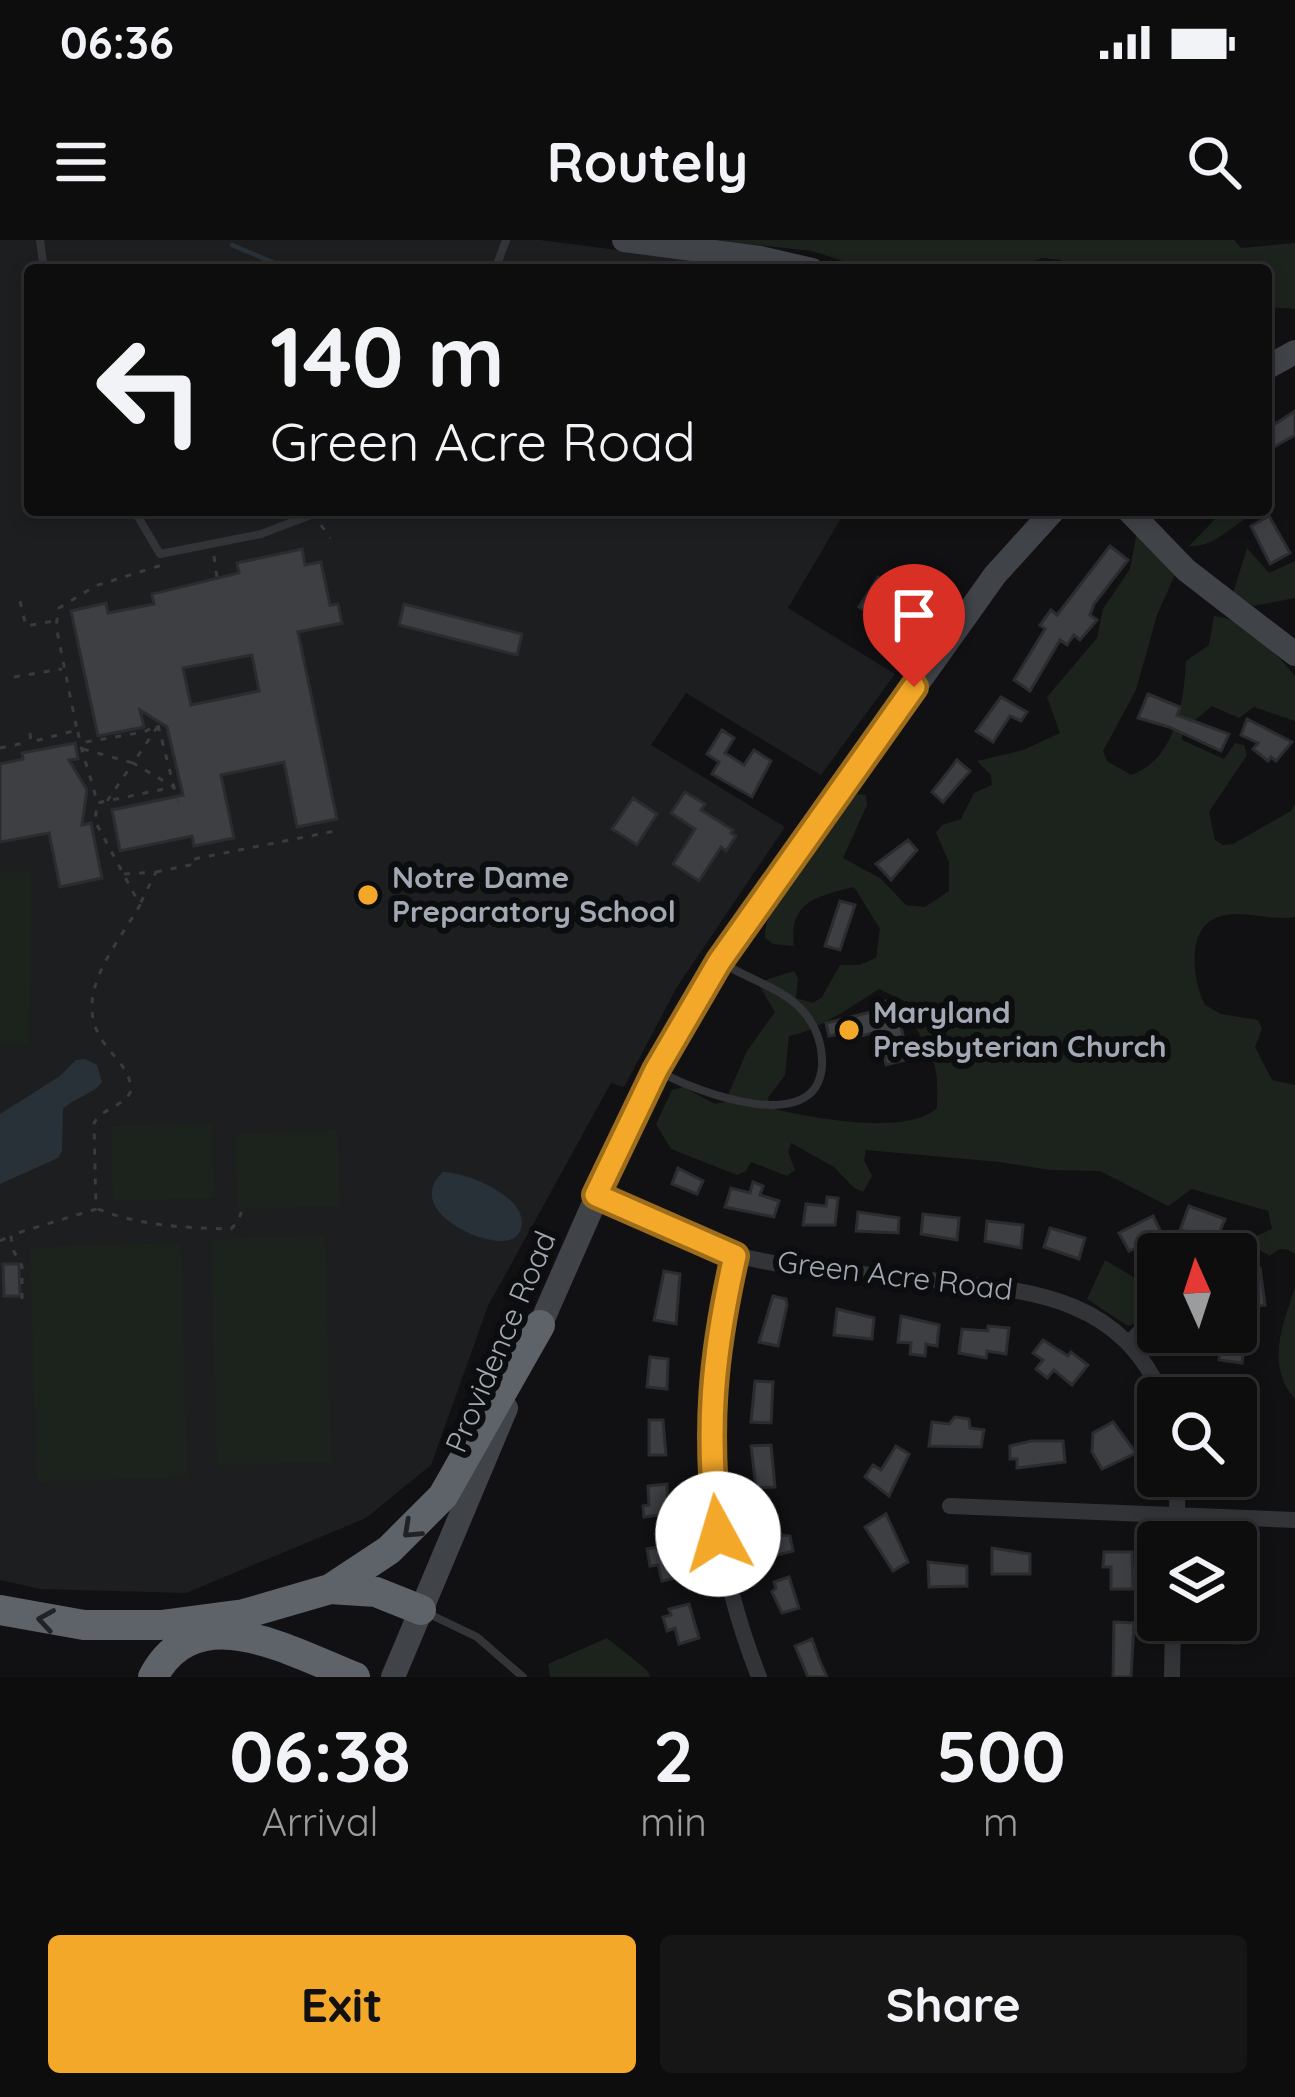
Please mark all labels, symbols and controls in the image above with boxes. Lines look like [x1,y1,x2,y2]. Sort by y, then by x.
text: 06:36 [60,14,174,70]
text: Routely [547,128,748,196]
icon: menu [48,129,114,195]
icon: search [1181,129,1247,195]
text: 140 m [270,303,505,408]
icon: left [72,312,228,468]
text: Green Acre Road [270,407,696,475]
pin [863,564,965,687]
icon: arrive [881,582,947,648]
place label: Notre Dame Preparatory School [392,858,676,930]
marker: Notre Dame Preparatory School [355,882,381,908]
place label: Maryland Presbyterian Church [873,993,1167,1065]
marker: Maryland Presbyterian Church [836,1017,862,1043]
street label: Providence Road [436,1225,564,1458]
north arrow [1137,1233,1257,1353]
map controls [1137,1233,1257,1641]
street label: Green Acre Road [775,1242,1015,1308]
button: search [1137,1377,1257,1497]
position arrow [655,1471,781,1597]
one-way arrow [404,1515,425,1537]
button: layers [1137,1521,1257,1641]
one-way arrow [36,1608,56,1633]
text: 06:38 [229,1710,411,1800]
text: 2 [653,1710,694,1800]
text: 500 [936,1710,1066,1800]
text: Arrival [262,1797,379,1846]
text: min [640,1797,707,1846]
text: m [983,1797,1019,1846]
button: Exit [48,1935,636,2073]
button: Share [660,1935,1247,2073]

